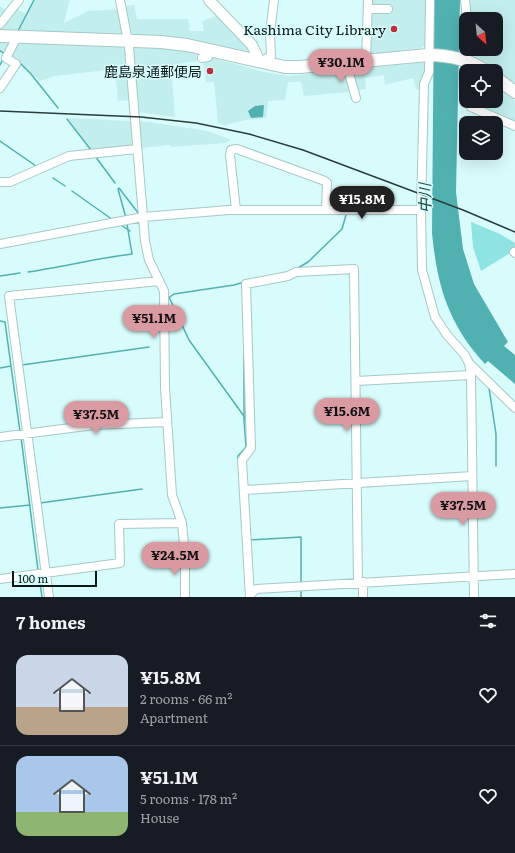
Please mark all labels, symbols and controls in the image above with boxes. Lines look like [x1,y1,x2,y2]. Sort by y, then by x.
north arrow [459,12,503,56]
map controls [459,12,503,160]
place label: Kashima City Library [243,19,387,39]
marker: Kashima City Library [389,24,399,34]
pin: ¥30.1M [308,49,374,83]
text: ¥30.1M [317,52,365,71]
place label: 鹿島泉通郵便局 [104,61,202,81]
button: locate [459,64,503,108]
marker: 鹿島泉通郵便局 [205,66,215,76]
button: layers [459,116,503,160]
water label: 中川 [412,181,436,213]
pin: ¥15.8M [329,186,395,220]
text: ¥15.8M [339,189,385,208]
pin: ¥51.1M [121,305,187,339]
text: ¥51.1M [132,308,176,327]
pin: ¥15.6M [314,398,380,432]
pin: ¥37.5M [63,401,129,435]
text: ¥15.6M [324,401,370,420]
text: ¥37.5M [73,404,119,423]
pin: ¥37.5M [430,492,496,526]
text: ¥37.5M [440,495,486,514]
pin: ¥24.5M [142,542,208,576]
text: ¥24.5M [151,545,199,564]
scale bar [12,569,97,588]
text: 100 m [18,570,48,586]
text: 7 homes [16,609,86,634]
icon: filters [477,610,499,632]
text: ¥15.8M [140,664,201,689]
icon: home [48,671,96,719]
icon: heart [477,684,499,706]
text: 2 rooms · 66 m² [140,689,233,708]
text: Apartment [140,708,208,727]
text: ¥51.1M [140,764,198,789]
icon: home [48,772,96,820]
icon: heart [477,785,499,807]
text: 5 rooms · 178 m² [140,789,237,808]
text: House [140,808,179,827]

